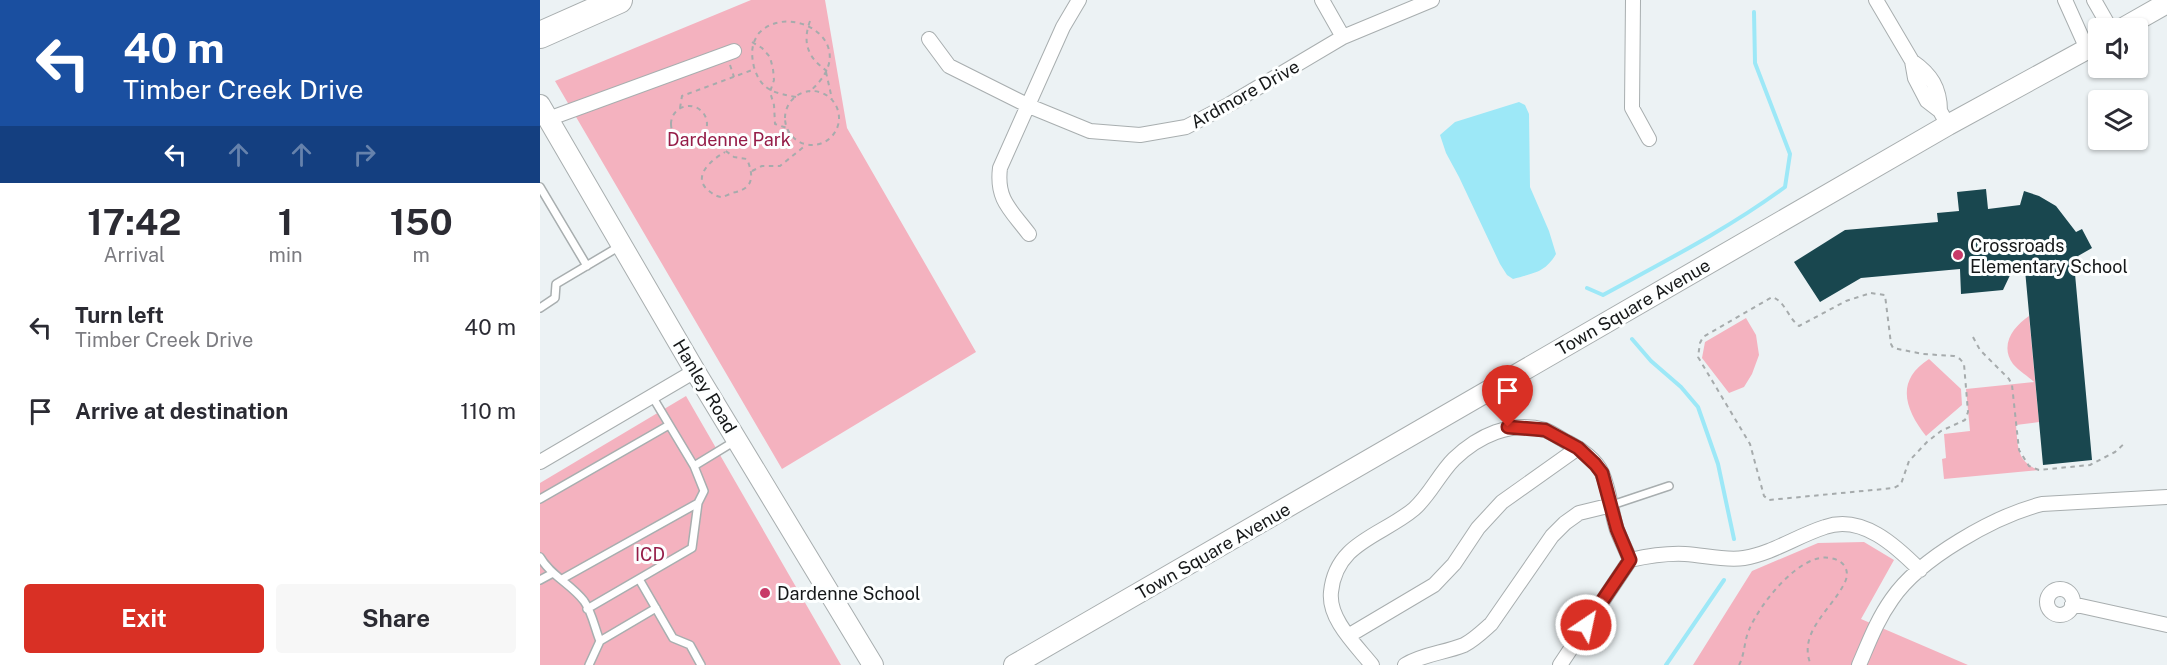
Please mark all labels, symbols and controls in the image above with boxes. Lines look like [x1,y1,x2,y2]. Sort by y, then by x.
map controls [2088,18,2148,150]
button: sound [2088,18,2148,78]
text: 40 m [123,23,225,72]
icon: left [24,24,102,102]
street label: Ardmore Drive [1187,56,1303,132]
text: Timber Creek Drive [123,73,364,105]
button: layers [2088,90,2148,150]
park label: Dardenne Park [667,129,791,150]
icon: left [159,138,192,171]
icon: ahead [222,138,255,171]
icon: ahead [285,138,318,171]
icon: right [348,138,381,171]
text: 17:42 [87,201,181,243]
text: 1 [278,201,293,243]
text: 150 [390,201,453,243]
place label: Crossroads Elementary School [1970,235,2128,277]
text: Arrival [103,243,165,267]
text: min [269,243,303,267]
text: m [413,243,430,267]
marker: Crossroads Elementary School [1951,248,1965,262]
street label: Town Square Avenue [1552,254,1714,360]
text: Turn left [75,302,164,328]
icon: left [24,311,57,344]
text: 40 m [464,314,516,340]
text: Timber Creek Drive [75,328,253,352]
street label: Hanley Road [669,335,741,437]
pin [1482,365,1533,427]
icon: arrive [1491,374,1524,407]
icon: arrive [24,395,57,428]
text: Arrive at destination [75,398,288,424]
text: 110 m [460,398,516,424]
street label: Town Square Avenue [1132,498,1294,604]
park label: ICD [635,544,665,565]
place label: Dardenne School [777,583,920,604]
button: Exit [24,584,264,653]
button: Share [276,584,516,653]
marker: Dardenne School [758,586,772,600]
position arrow [1554,593,1618,657]

